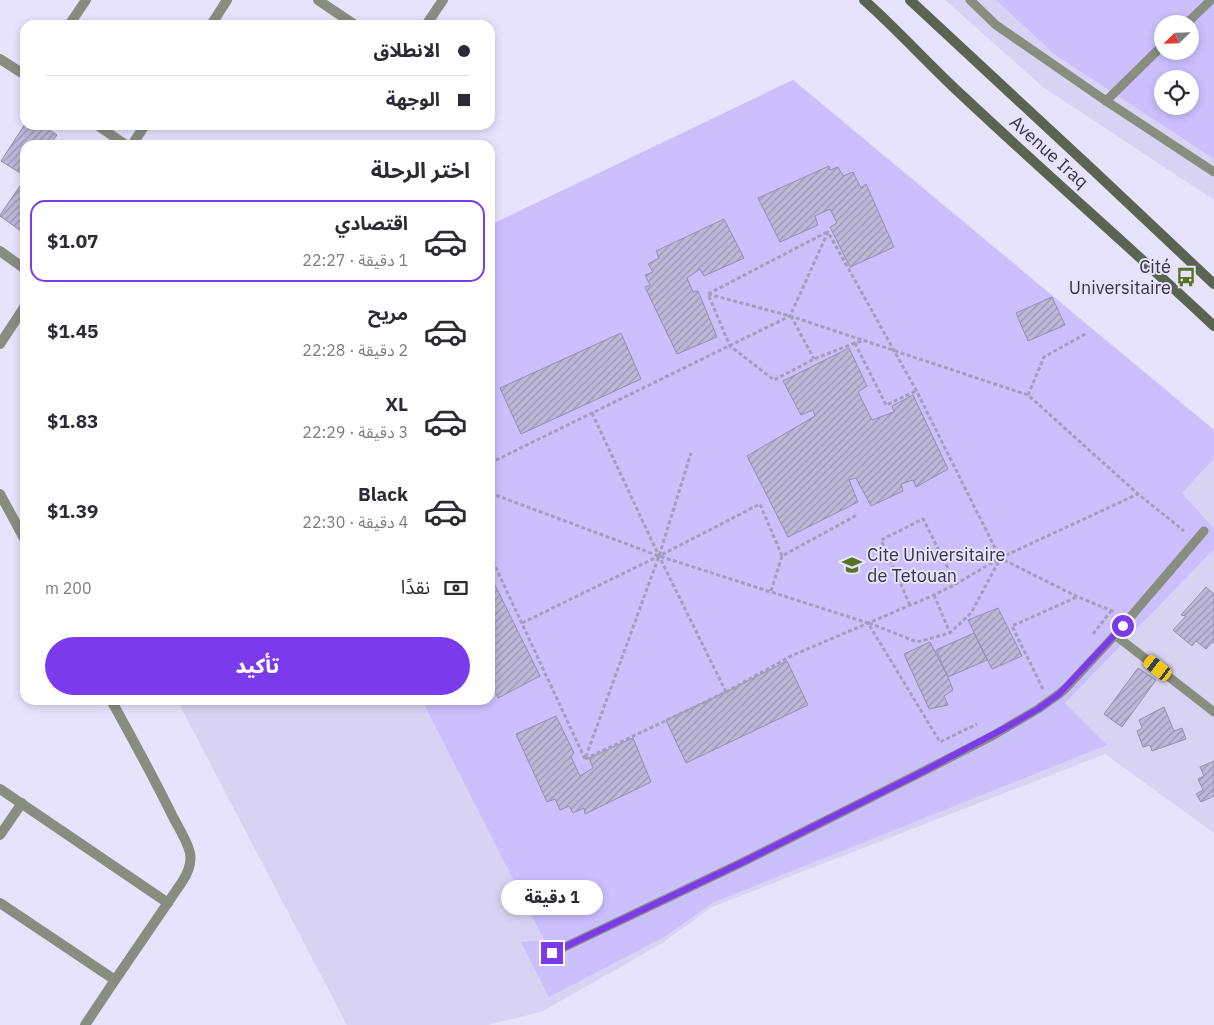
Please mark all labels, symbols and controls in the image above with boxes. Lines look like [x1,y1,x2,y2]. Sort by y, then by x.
north arrow [1154,15,1199,60]
map controls [1154,15,1199,115]
text: الانطلاق [374,38,440,62]
button: locate [1154,70,1199,115]
text: الوجهة [386,87,440,111]
street label: Avenue Iraq [1005,110,1093,193]
text: اختر الرحلة [371,155,470,184]
text: اقتصادي [335,211,408,235]
icon: car [423,219,468,264]
text: $1.07 [47,229,99,253]
text: 1 دقيقة · 22:27 [302,250,408,270]
place label: Cité Universitaire [1069,255,1171,299]
bus stop icon: Cité Universitaire [1175,266,1197,288]
text: مريح [368,301,408,325]
icon: car [423,309,468,354]
text: $1.45 [47,319,99,343]
text: 2 دقيقة · 22:28 [302,340,408,360]
text: XL [385,392,408,416]
icon: car [423,399,468,444]
text: $1.83 [47,409,99,433]
text: 3 دقيقة · 22:29 [302,422,408,442]
text: Black [358,482,408,506]
icon: car [423,489,468,534]
text: $1.39 [47,499,99,523]
text: 4 دقيقة · 22:30 [302,512,408,532]
place label: Cite Universitaire de Tetouan [867,543,1005,587]
school or university icon: Cite Universitaire de Tetouan [841,554,863,576]
icon: cash [442,574,470,602]
text: نقدًا [401,575,430,599]
text: 200 m [45,578,92,598]
route start [1112,615,1134,637]
button: تأكيد [45,637,470,695]
car [1141,653,1174,683]
callout: 1 دقيقة [501,880,603,916]
text: 1 دقيقة [524,887,580,907]
route end [541,942,563,964]

